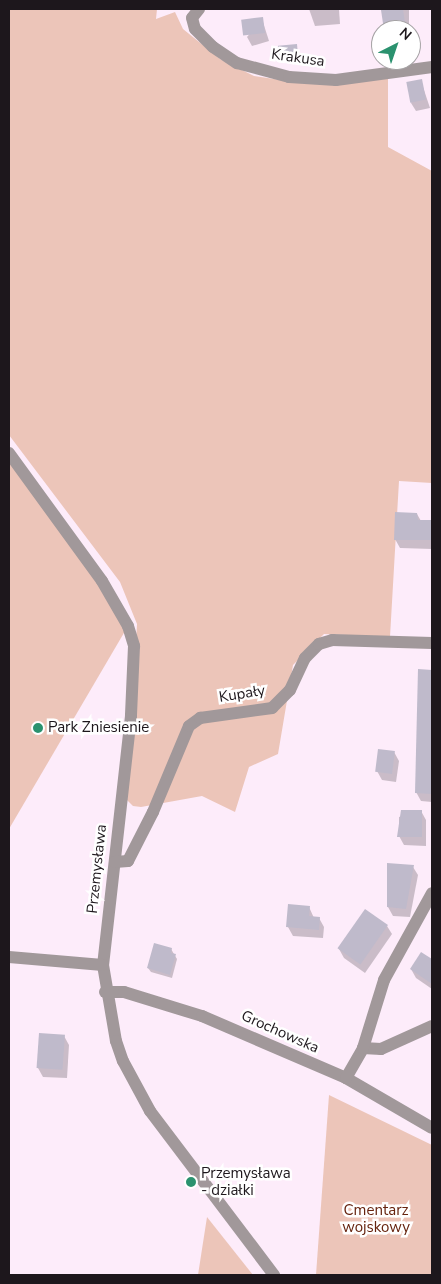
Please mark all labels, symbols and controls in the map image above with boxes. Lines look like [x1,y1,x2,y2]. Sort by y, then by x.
north arrow [371,20,421,70]
text: N [395,23,416,45]
street label: Krakusa [270,45,326,71]
street label: Kupały [218,681,266,707]
place label: Park Zniesienie [48,719,149,737]
marker: Park Zniesienie [32,722,44,734]
street label: Przemysława [83,823,111,915]
street label: Grochowska [238,1007,322,1057]
place label: Przemysława - działki [201,1164,291,1199]
marker: Przemysława - działki [185,1176,197,1188]
park label: Cmentarz wojskowy [342,1201,410,1236]

